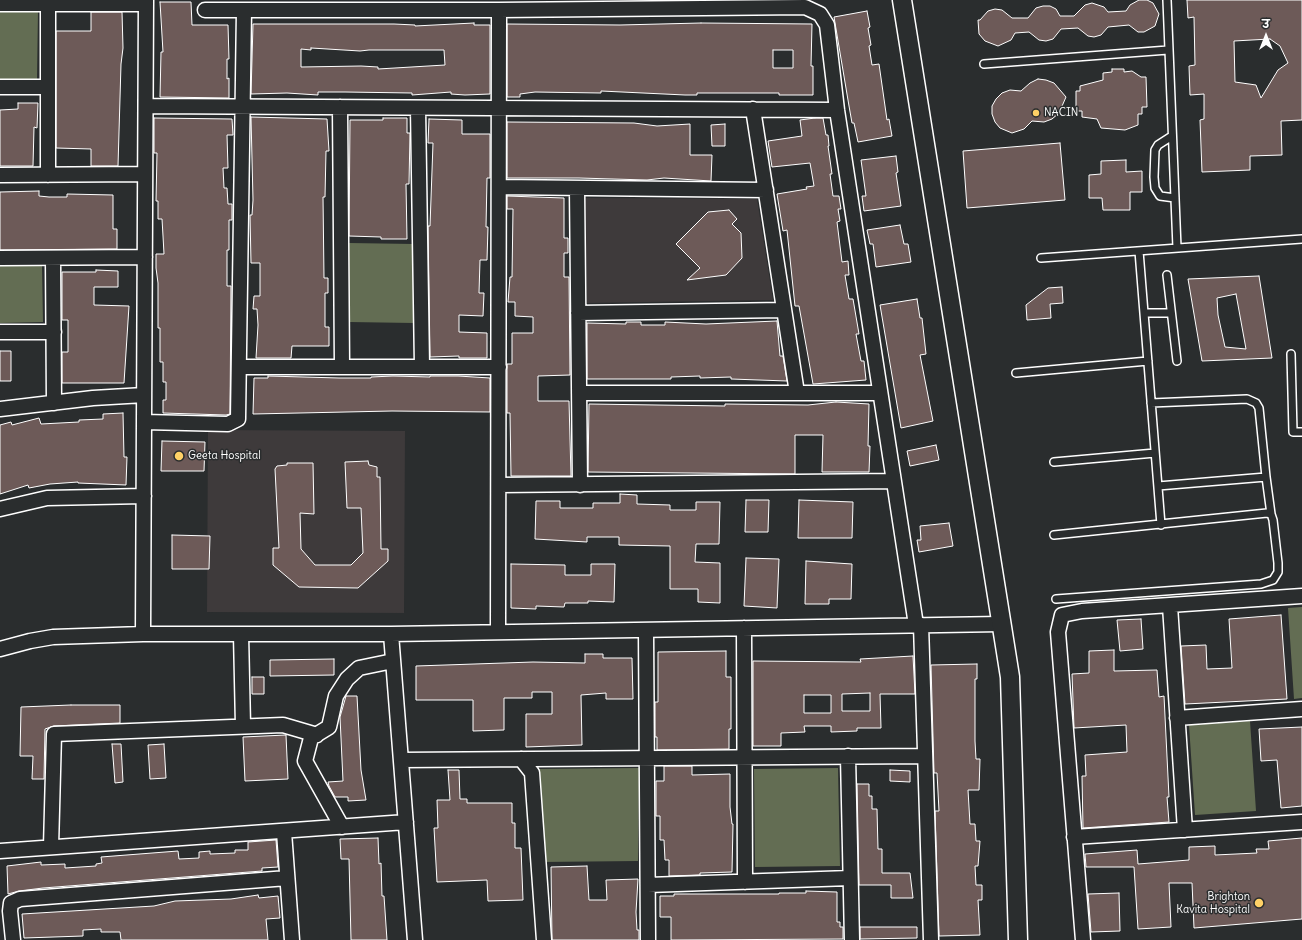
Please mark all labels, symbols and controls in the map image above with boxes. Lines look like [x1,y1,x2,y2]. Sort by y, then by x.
north arrow [1246,16,1286,56]
text: उ [1262,17,1270,31]
place label: NACIN [1044,106,1078,120]
marker: NACIN [1031,108,1041,118]
place label: Geeta Hospital [188,449,261,463]
marker: Geeta Hospital [173,450,185,462]
place label: Brighton Kavita Hospital [1176,890,1250,916]
marker: Brighton Kavita Hospital [1253,897,1265,909]

